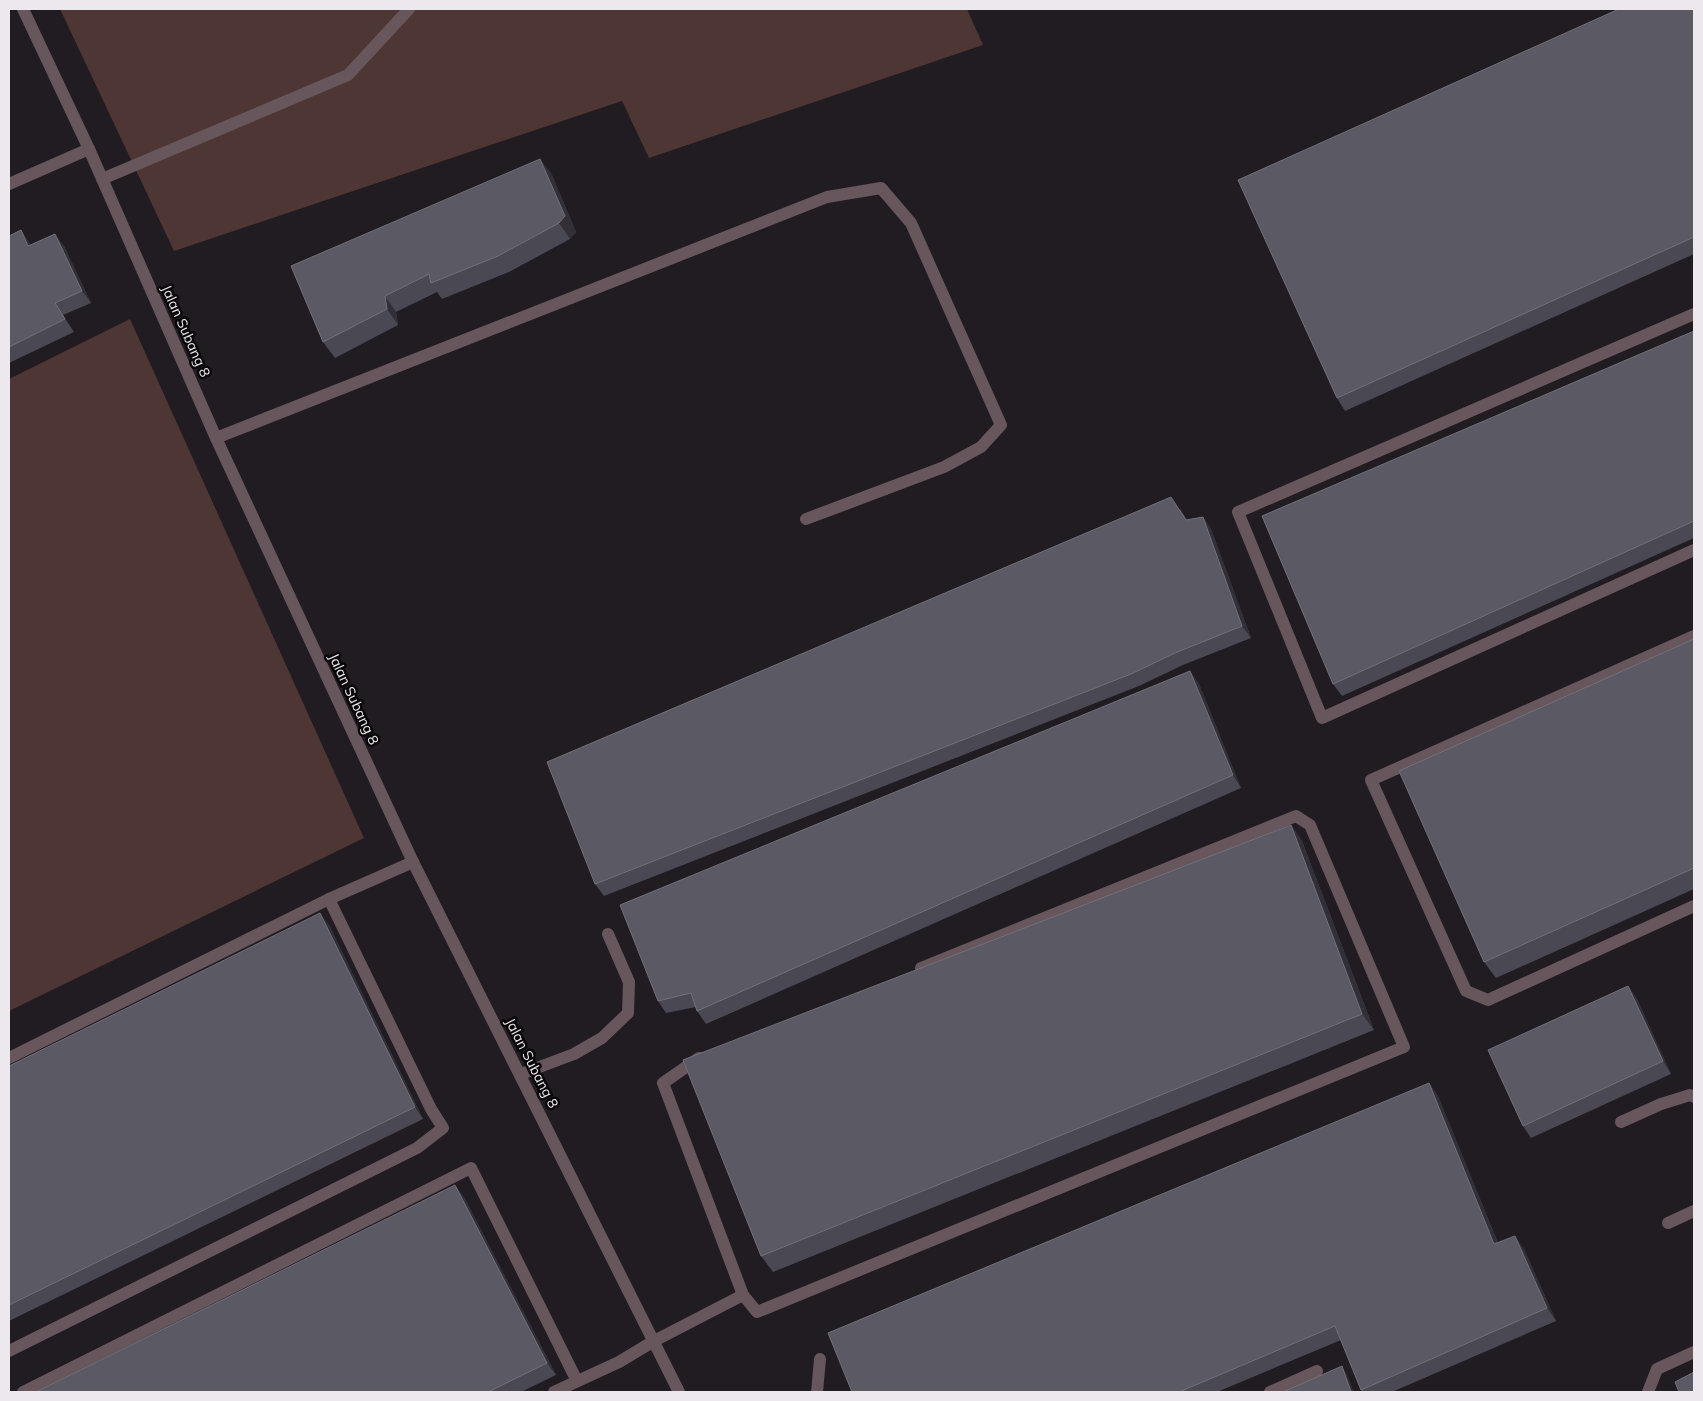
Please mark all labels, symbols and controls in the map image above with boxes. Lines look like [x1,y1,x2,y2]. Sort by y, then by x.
street label: Jalan Subang 8 [158,282,214,380]
street label: Jalan Subang 8 [325,650,383,748]
street label: Jalan Subang 8 [502,1015,562,1111]

